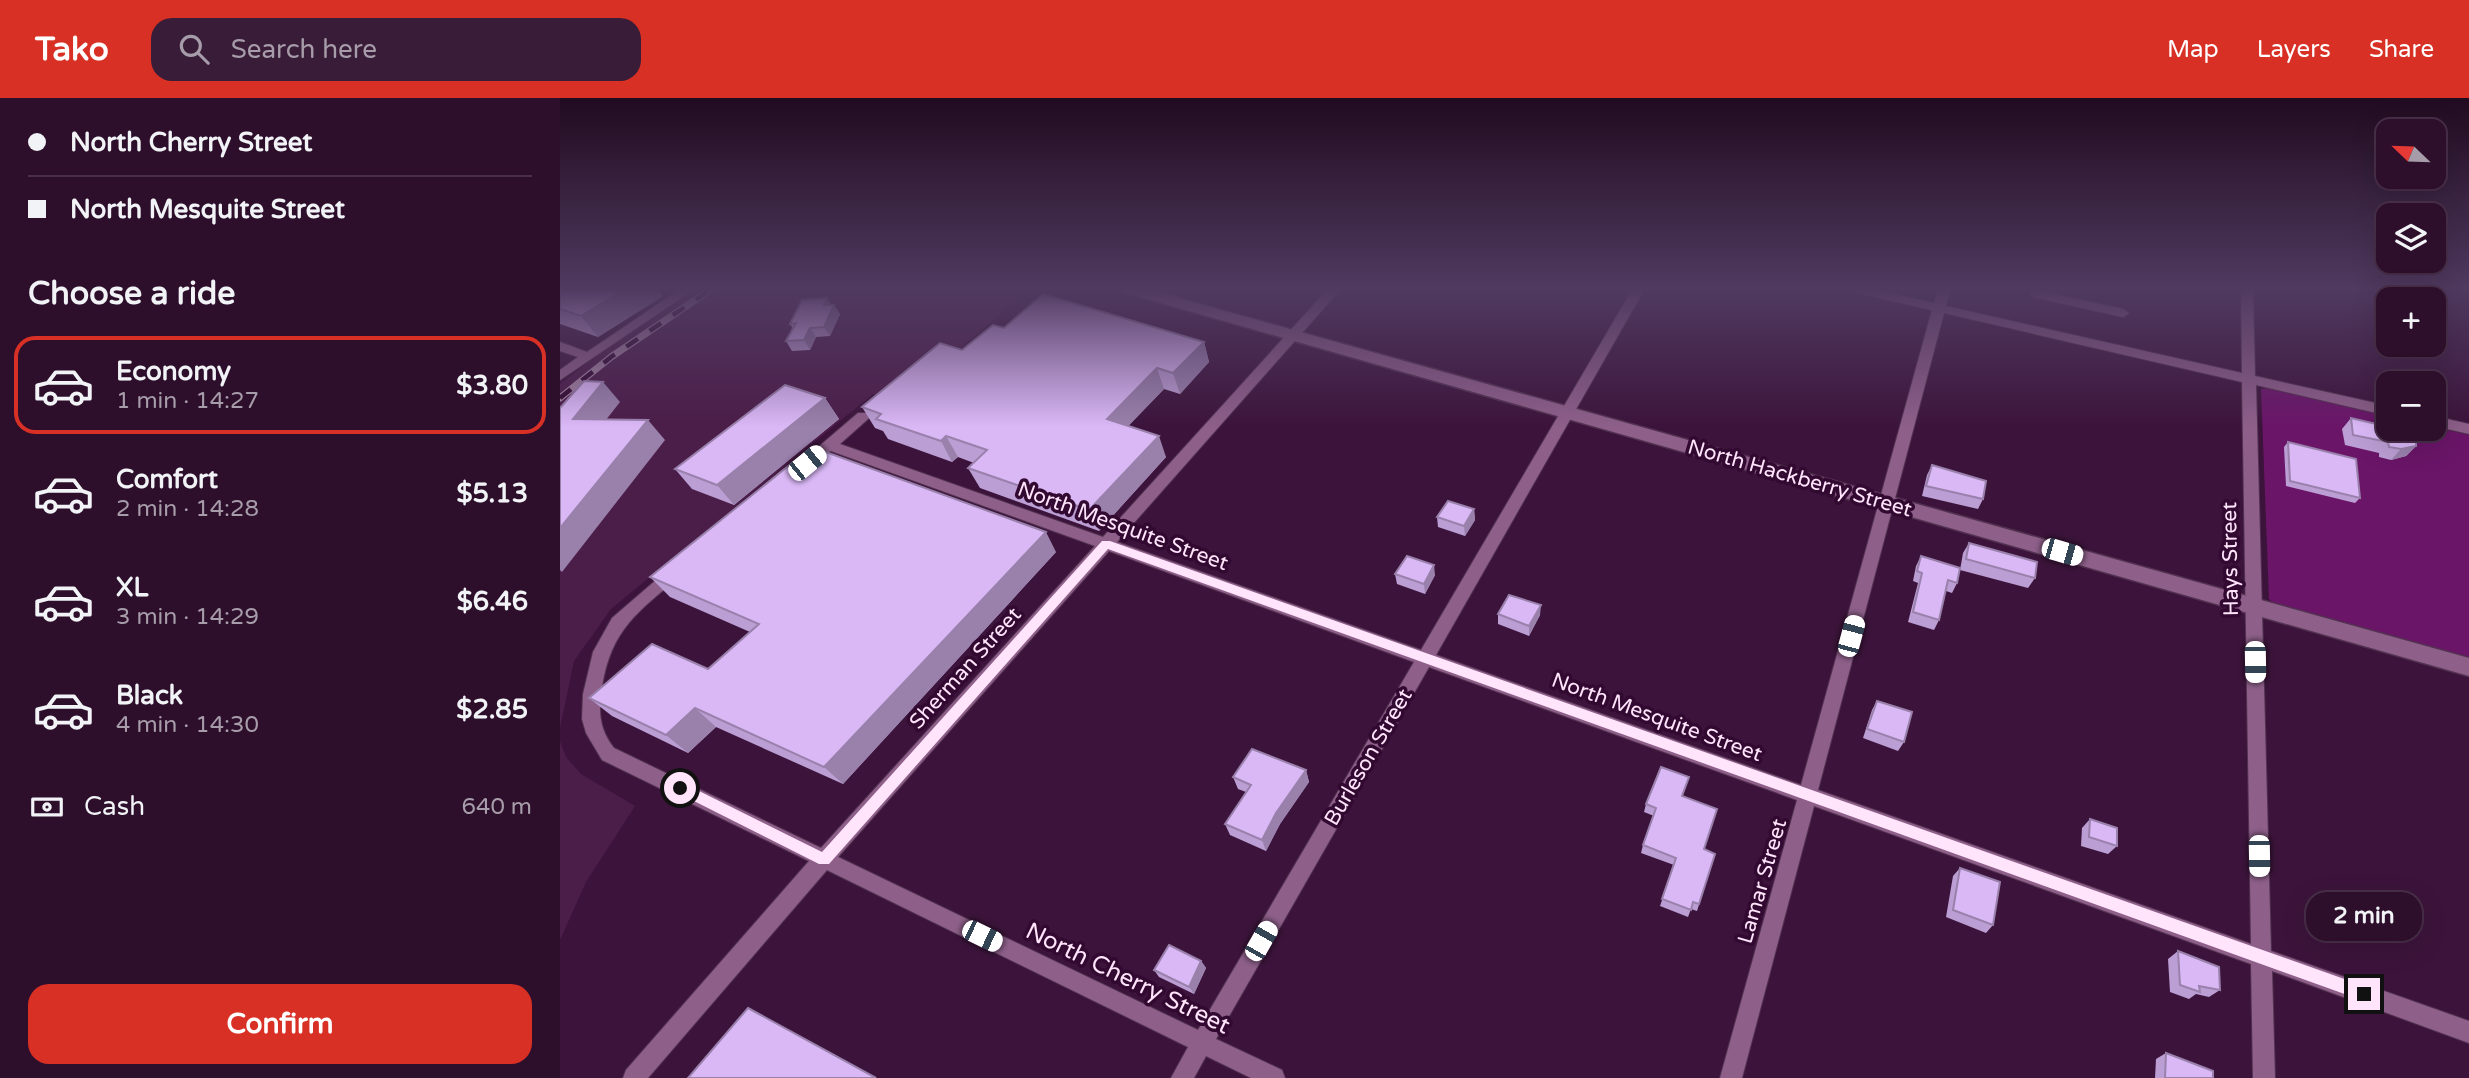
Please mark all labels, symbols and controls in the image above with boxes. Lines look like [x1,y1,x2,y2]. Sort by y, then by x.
search box [151,18,641,81]
text: Tako [35,30,109,69]
icon: search [175,30,213,68]
text: Search here [231,34,377,65]
text: Map [2167,35,2219,64]
text: Layers [2257,35,2331,64]
text: Share [2369,35,2434,64]
north arrow [2376,119,2446,189]
map controls [2376,119,2446,441]
text: North Cherry Street [70,127,312,158]
text: North Mesquite Street [70,194,345,225]
button: layers [2376,203,2446,273]
text: Choose a ride [28,275,235,313]
button: + [2376,287,2446,357]
icon: car [32,354,95,417]
text: Economy [116,356,231,387]
text: $3.80 [456,370,528,401]
button: − [2376,371,2446,441]
text: 1 min · 14:27 [116,387,259,415]
street label: North Hackberry Street [1685,434,1915,522]
car [785,442,830,484]
icon: car [32,462,95,525]
text: Comfort [116,464,218,495]
street label: North Mesquite Street [1014,477,1231,576]
text: $5.13 [456,478,528,509]
text: 2 min · 14:28 [116,495,259,523]
street label: Hays Street [2217,502,2244,616]
car [2039,536,2086,568]
icon: car [32,570,95,633]
text: XL [116,572,148,603]
text: $6.46 [457,586,528,617]
street label: Sherman Street [904,602,1026,734]
text: 3 min · 14:29 [116,603,259,631]
car [1836,613,1867,659]
car [2245,641,2266,683]
street label: North Mesquite Street [1548,668,1765,767]
icon: car [32,678,95,741]
text: Black [116,680,183,711]
street label: Burleson Street [1319,685,1418,830]
text: $2.85 [456,694,528,725]
text: 4 min · 14:30 [116,711,259,739]
route start [664,772,696,804]
icon: cash [28,788,66,826]
text: Cash [84,791,145,822]
text: 640 m [462,793,532,821]
street label: Lamar Street [1733,816,1792,946]
car [2249,835,2270,877]
callout: 2 min [2306,892,2422,942]
text: 2 min [2333,902,2395,930]
street label: North Cherry Street [1021,916,1235,1041]
car [959,917,1006,955]
car [1242,918,1281,964]
route end [2348,978,2380,1010]
button: Confirm [28,984,532,1064]

